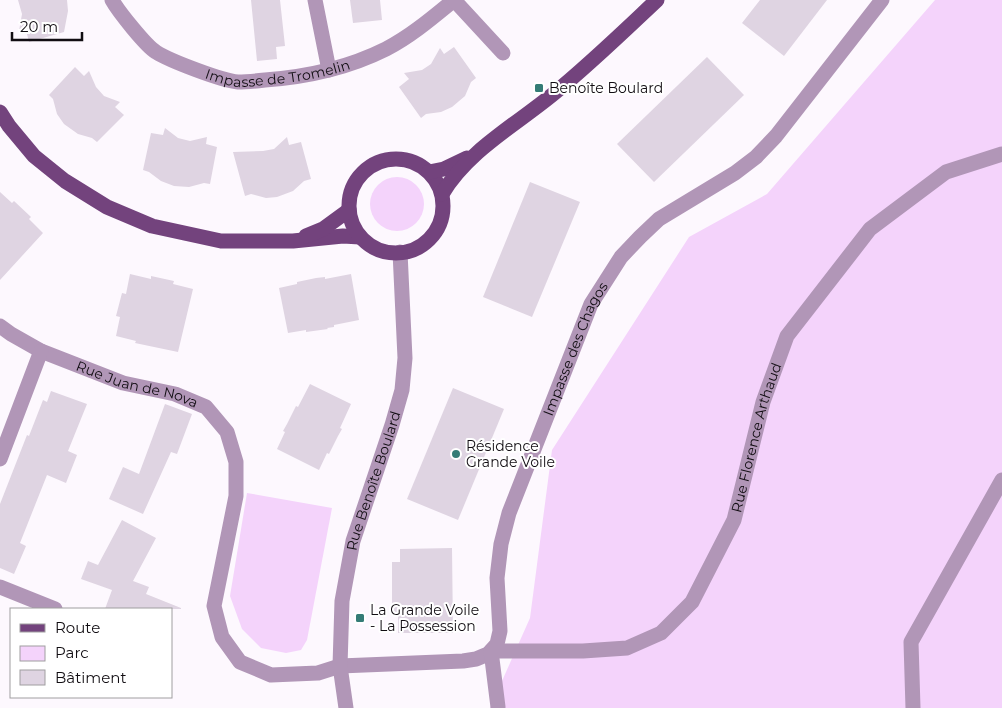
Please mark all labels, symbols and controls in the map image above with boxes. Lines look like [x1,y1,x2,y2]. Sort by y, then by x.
scale bar [12,10,82,42]
text: 20 m [20,17,58,36]
street label: Impasse de Tromelin [203,55,352,91]
place label: Benoîte Boulard [549,79,663,97]
marker: Benoîte Boulard [533,82,545,94]
street label: Impasse des Chagos [539,278,612,419]
street label: Rue Juan de Nova [74,357,201,412]
street label: Rue Florence Arthaud [727,360,786,514]
street label: Rue Benoîte Boulard [342,409,405,552]
place label: Résidence Grande Voile [466,437,555,471]
marker: Résidence Grande Voile [450,448,462,460]
place label: La Grande Voile - La Possession [370,601,479,635]
legend [10,608,172,698]
marker: La Grande Voile - La Possession [354,612,366,624]
text: Route [55,618,100,637]
text: Parc [55,643,89,662]
text: Bâtiment [55,668,127,687]

